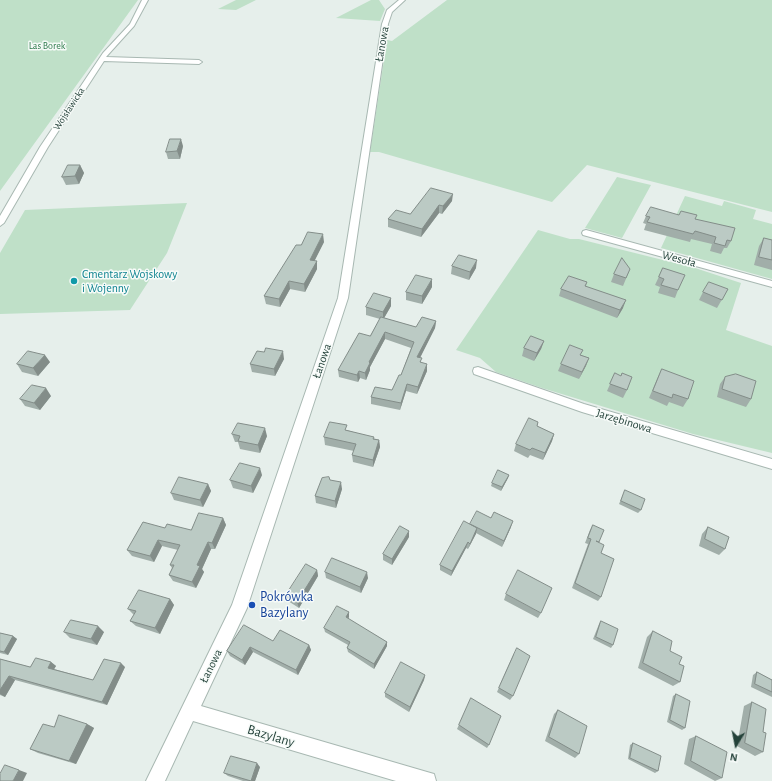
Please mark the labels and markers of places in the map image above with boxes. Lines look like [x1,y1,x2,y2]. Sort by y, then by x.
place label: Cmentarz Wojskowy i Wojenny [82,267,177,295]
marker: Cmentarz Wojskowy i Wojenny [69,276,79,286]
place label: Pokrówka Bazylany [260,589,313,622]
marker: Pokrówka Bazylany [247,600,257,610]

